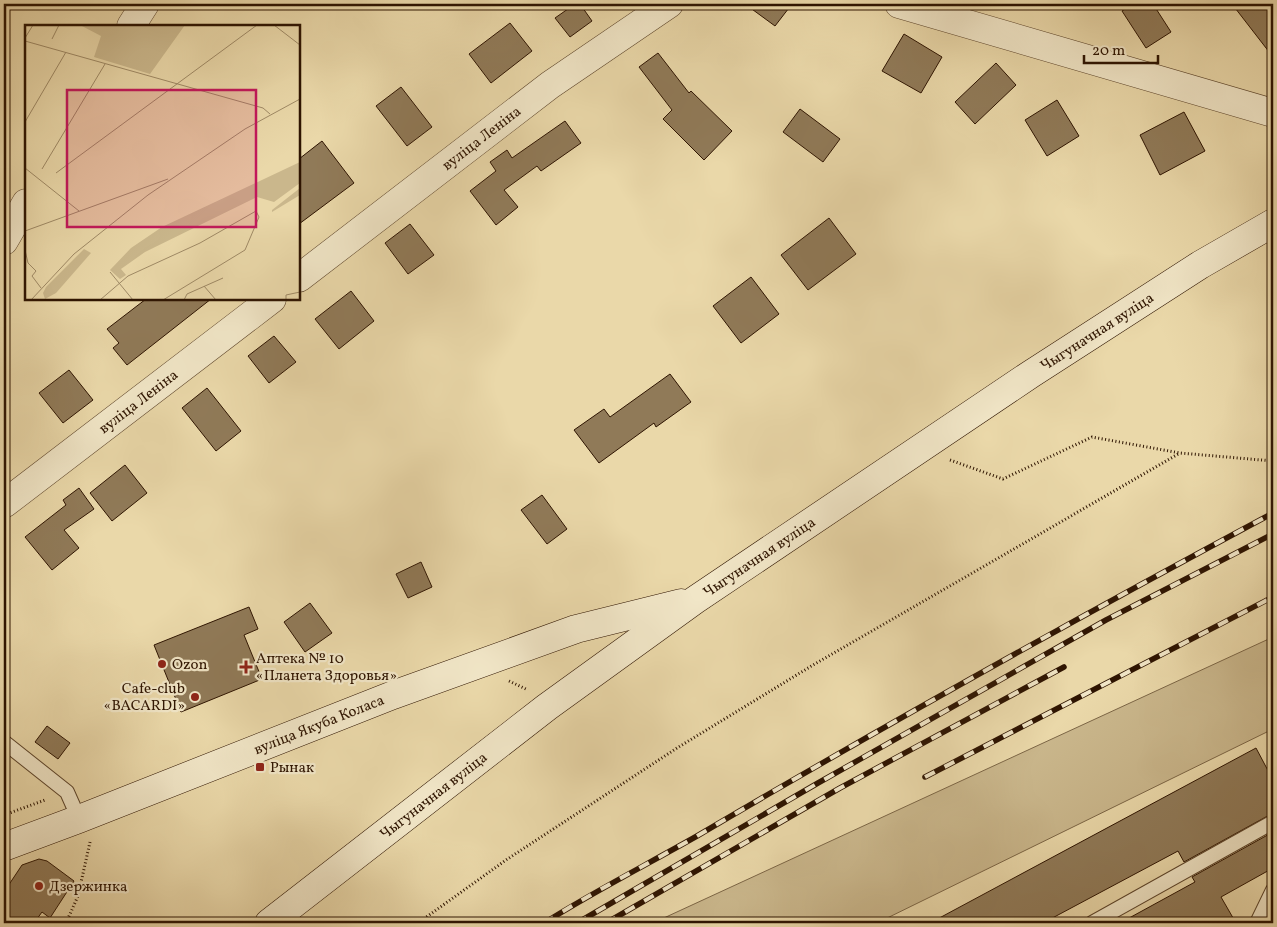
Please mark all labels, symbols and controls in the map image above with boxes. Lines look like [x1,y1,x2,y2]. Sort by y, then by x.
inset map [25,25,300,300]
scale bar [1084,32,1158,64]
text: 20 m [1092,41,1125,62]
street label: вуліца Леніна [438,102,526,176]
street label: Чыгуначная вуліца [1037,288,1159,377]
street label: вуліца Леніна [95,365,183,440]
street label: Чыгуначная вуліца [700,513,820,604]
place label: Аптека № 10 «Планета Здоровья» [256,649,397,687]
place label: Ozon [172,655,207,676]
marker: Ozon [156,658,168,670]
marker: Аптека № 10 «Планета Здоровья» [240,661,252,673]
place label: Cafe-club «BACARDI» [104,679,185,717]
street label: вуліца Якуба Коласа [251,690,388,761]
marker: Cafe-club «BACARDI» [189,691,201,703]
street label: Чыгуначная вуліца [376,748,493,845]
place label: Рынак [270,758,314,779]
marker: Рынак [254,761,266,773]
place label: Дзержинка [49,877,127,898]
marker: Дзержинка [33,880,45,892]

